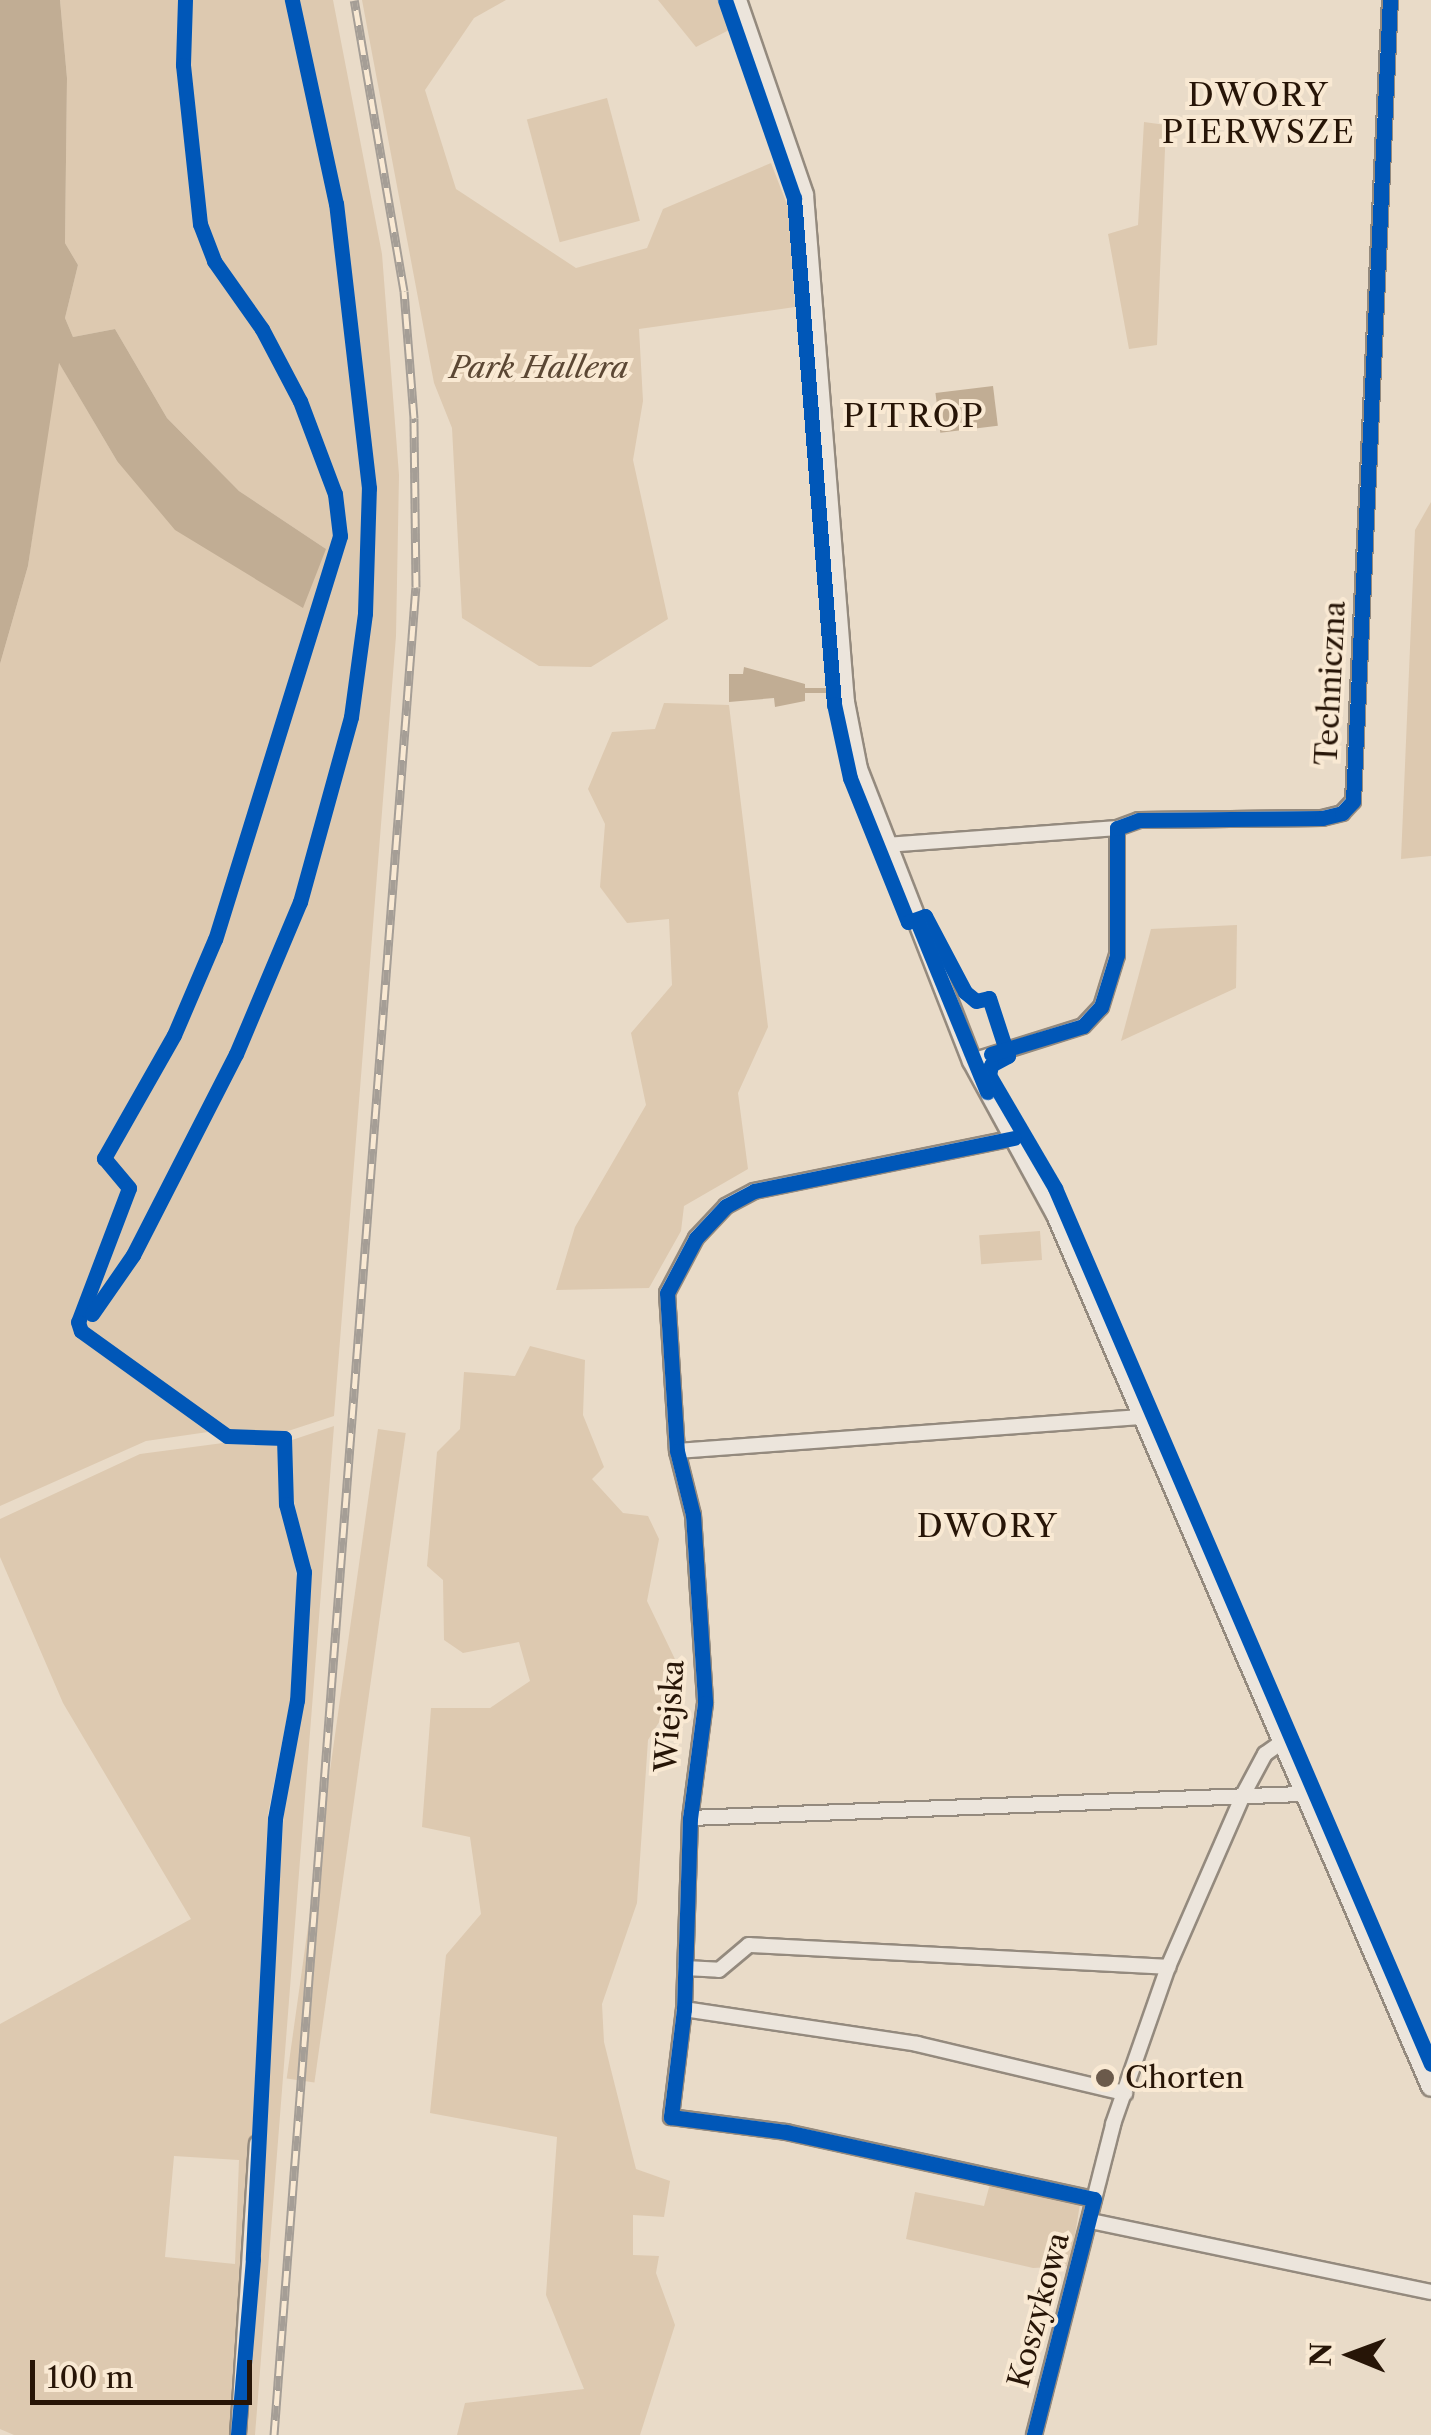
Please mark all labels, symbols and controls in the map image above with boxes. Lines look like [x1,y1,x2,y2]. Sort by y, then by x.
district label: DWORY PIERWSZE [1162,77,1356,152]
park label: Park Hallera [450,350,628,386]
district label: PITROP [843,397,985,435]
street label: Techniczna [1309,600,1353,766]
district label: DWORY [917,1507,1059,1545]
street label: Wiejska [648,1658,692,1774]
place label: Chorten [1125,2060,1244,2096]
marker: Chorten [1094,2067,1116,2089]
street label: Koszykowa [1001,2228,1077,2392]
north arrow [1301,2305,1401,2405]
scale bar [35,2340,258,2402]
text: N [1304,2342,1338,2367]
text: 100 m [47,2359,134,2396]

